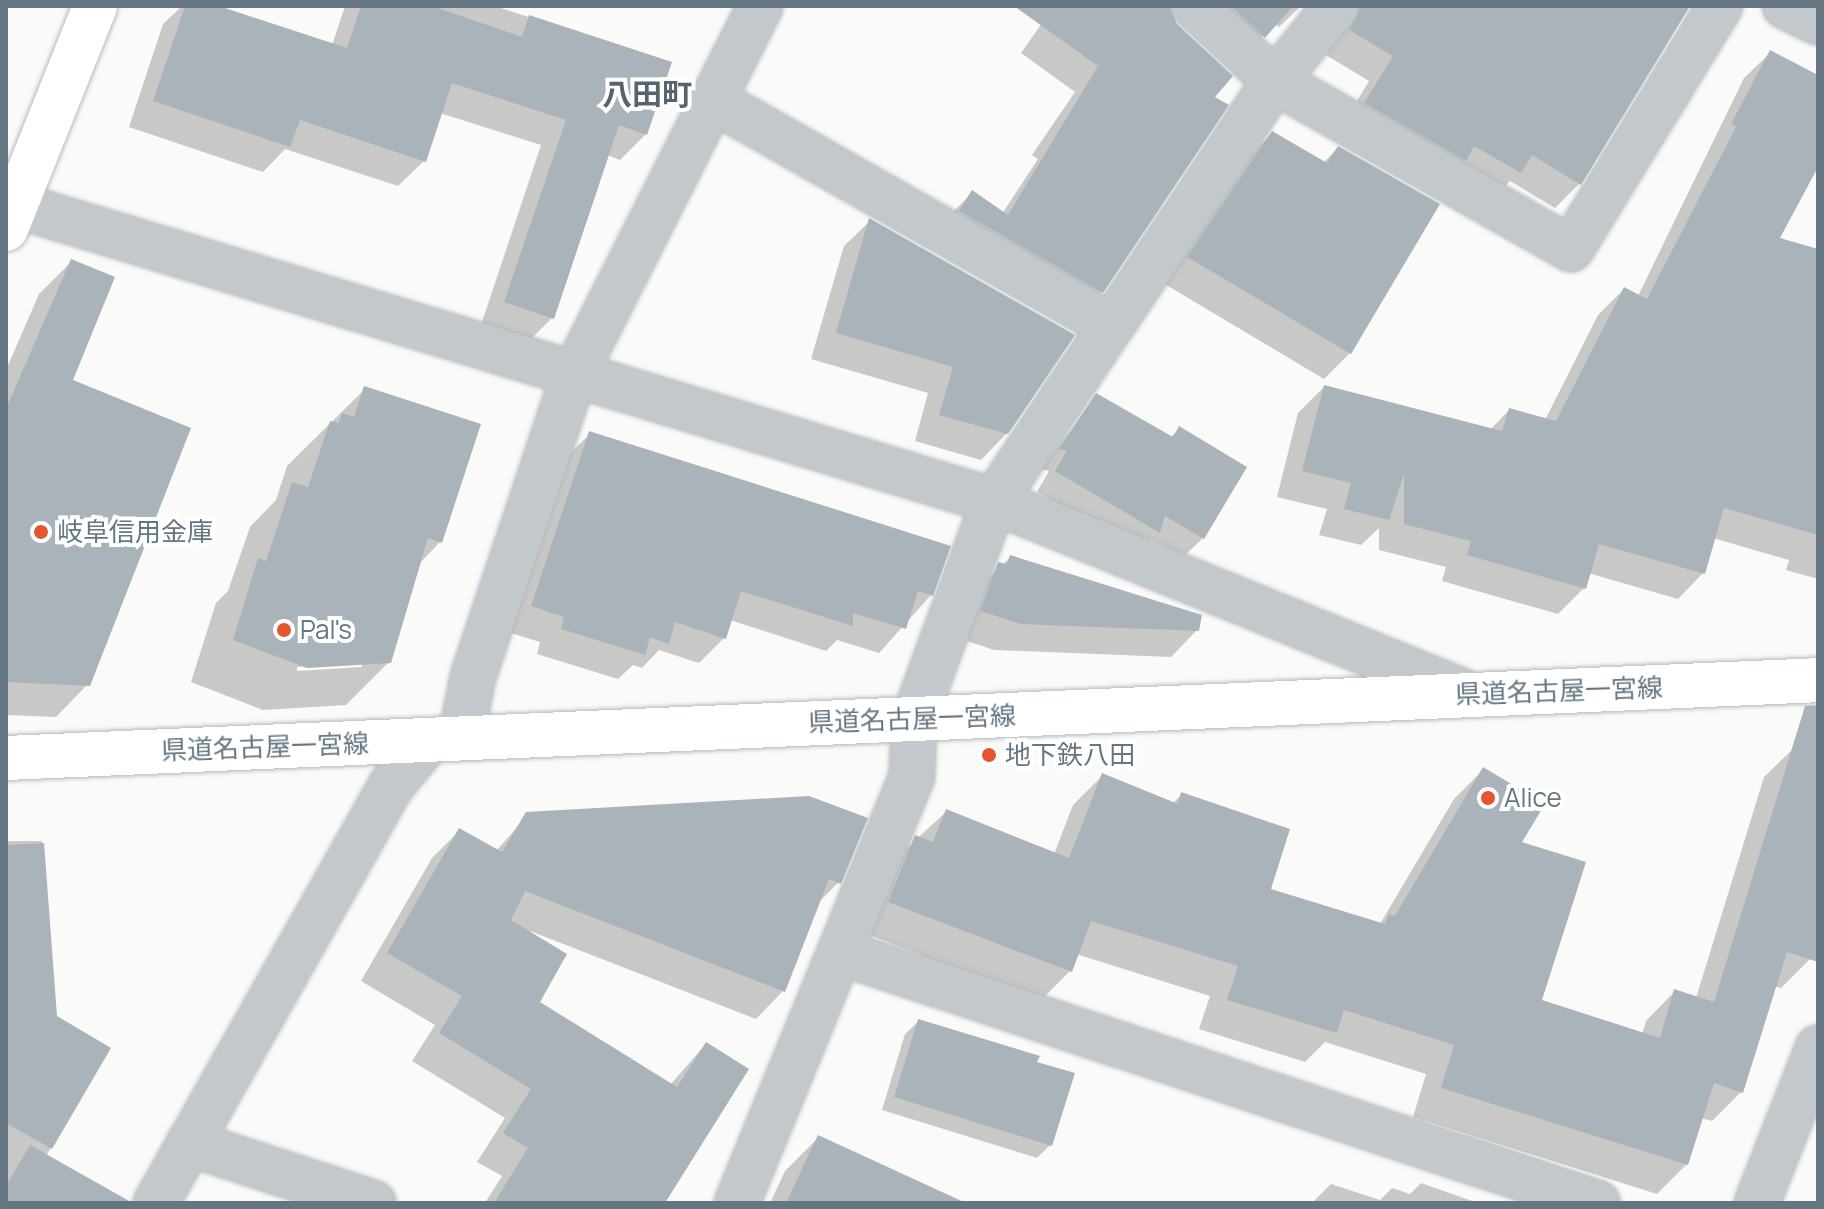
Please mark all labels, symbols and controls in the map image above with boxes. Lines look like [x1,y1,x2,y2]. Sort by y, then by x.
district label: 八田町 [602,76,692,112]
place label: 岐阜信用金庫 [57,516,213,548]
marker: 岐阜信用金庫 [32,523,50,541]
place label: Pal's [300,614,352,646]
marker: Pal's [275,621,293,639]
street label: 県道名古屋一宮線 [1455,672,1663,710]
street label: 県道名古屋一宮線 [808,700,1016,738]
street label: 県道名古屋一宮線 [161,728,369,766]
place label: 地下鉄八田 [1005,739,1135,771]
marker: 地下鉄八田 [980,746,998,764]
place label: Alice [1504,782,1562,814]
marker: Alice [1479,789,1497,807]

